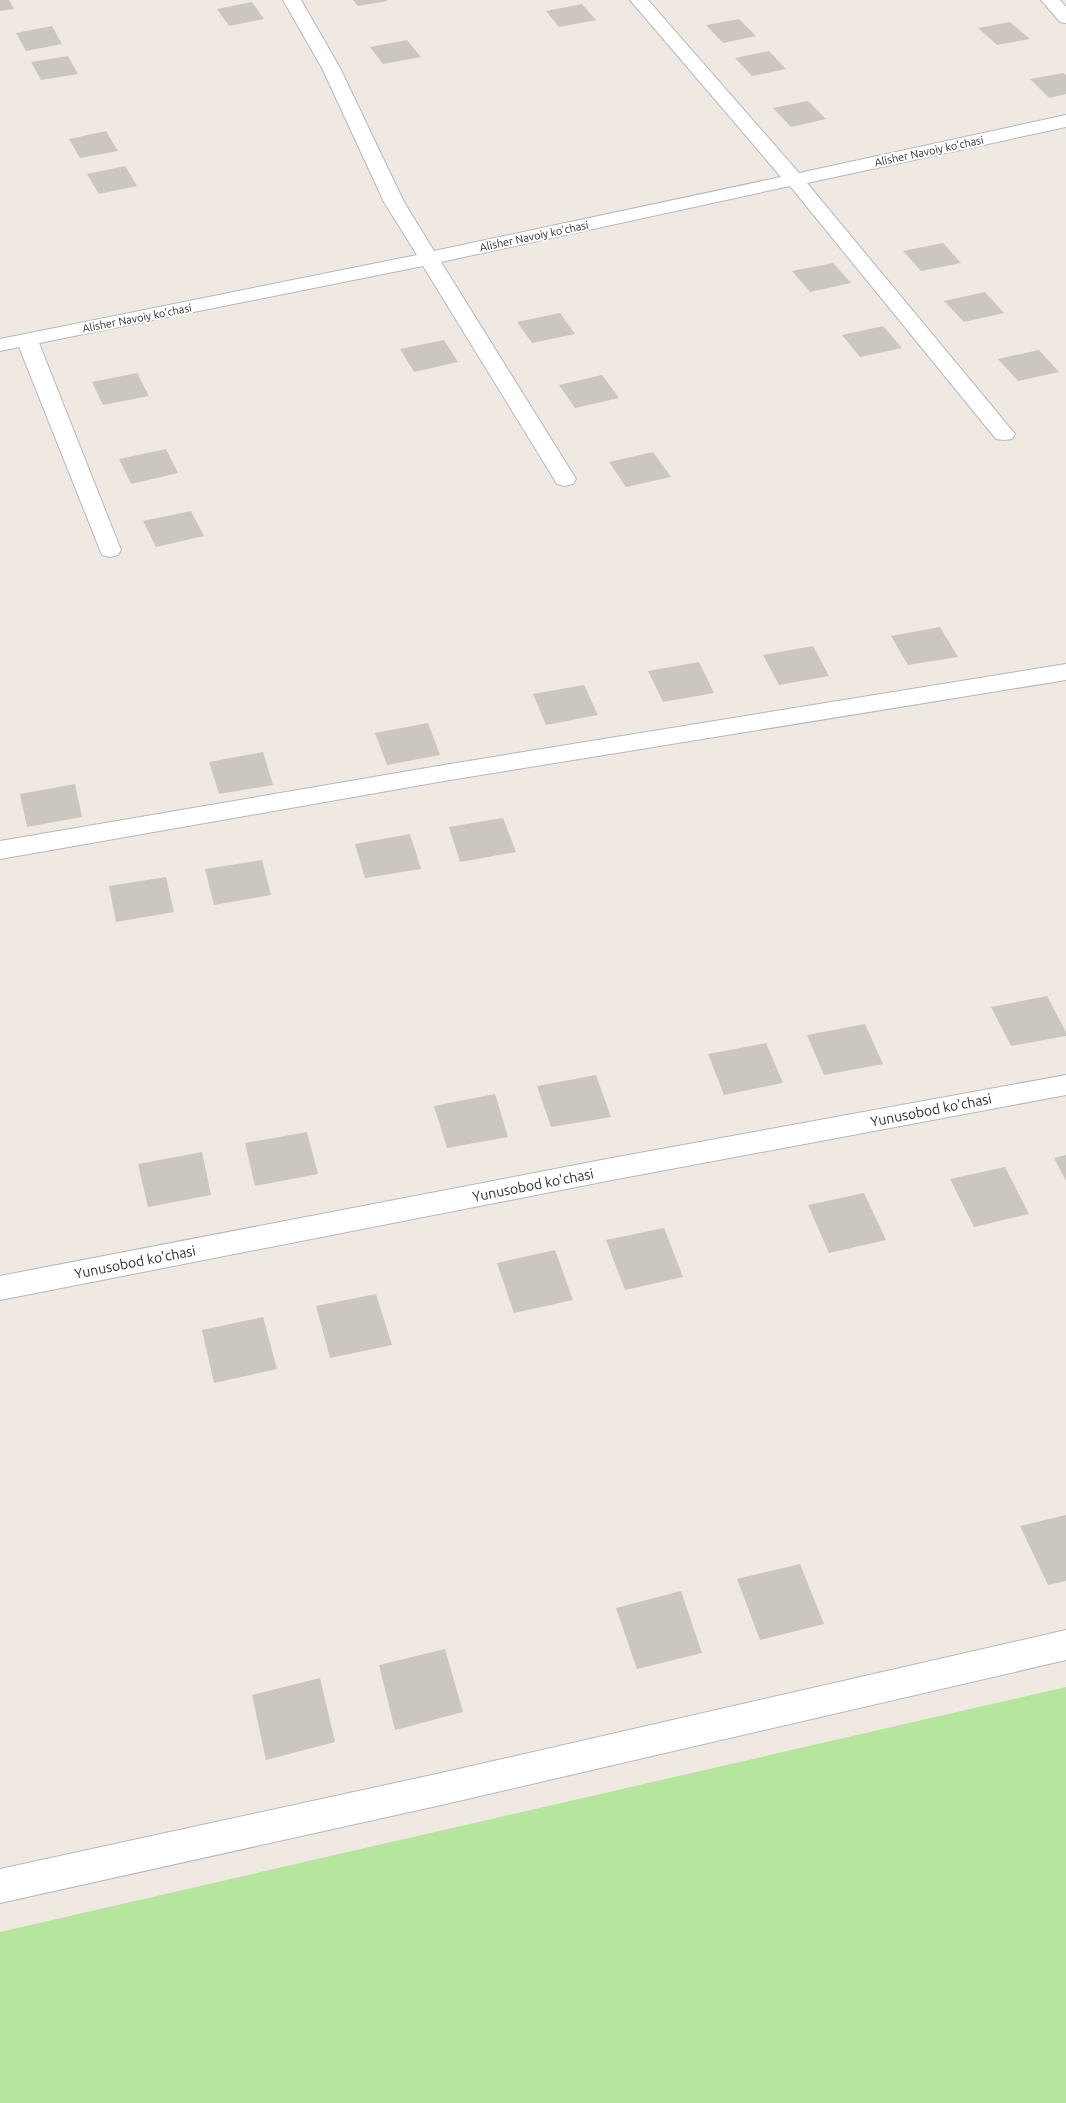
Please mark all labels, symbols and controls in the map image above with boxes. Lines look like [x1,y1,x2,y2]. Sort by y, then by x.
street label: Alisher Navoiy ko'chasi [873,134,985,168]
street label: Alisher Navoiy ko'chasi [478,219,590,253]
street label: Alisher Navoiy ko'chasi [81,302,193,334]
street label: Yunusobod ko'chasi [869,1090,993,1130]
street label: Yunusobod ko'chasi [471,1165,595,1205]
street label: Yunusobod ko'chasi [73,1242,197,1282]

